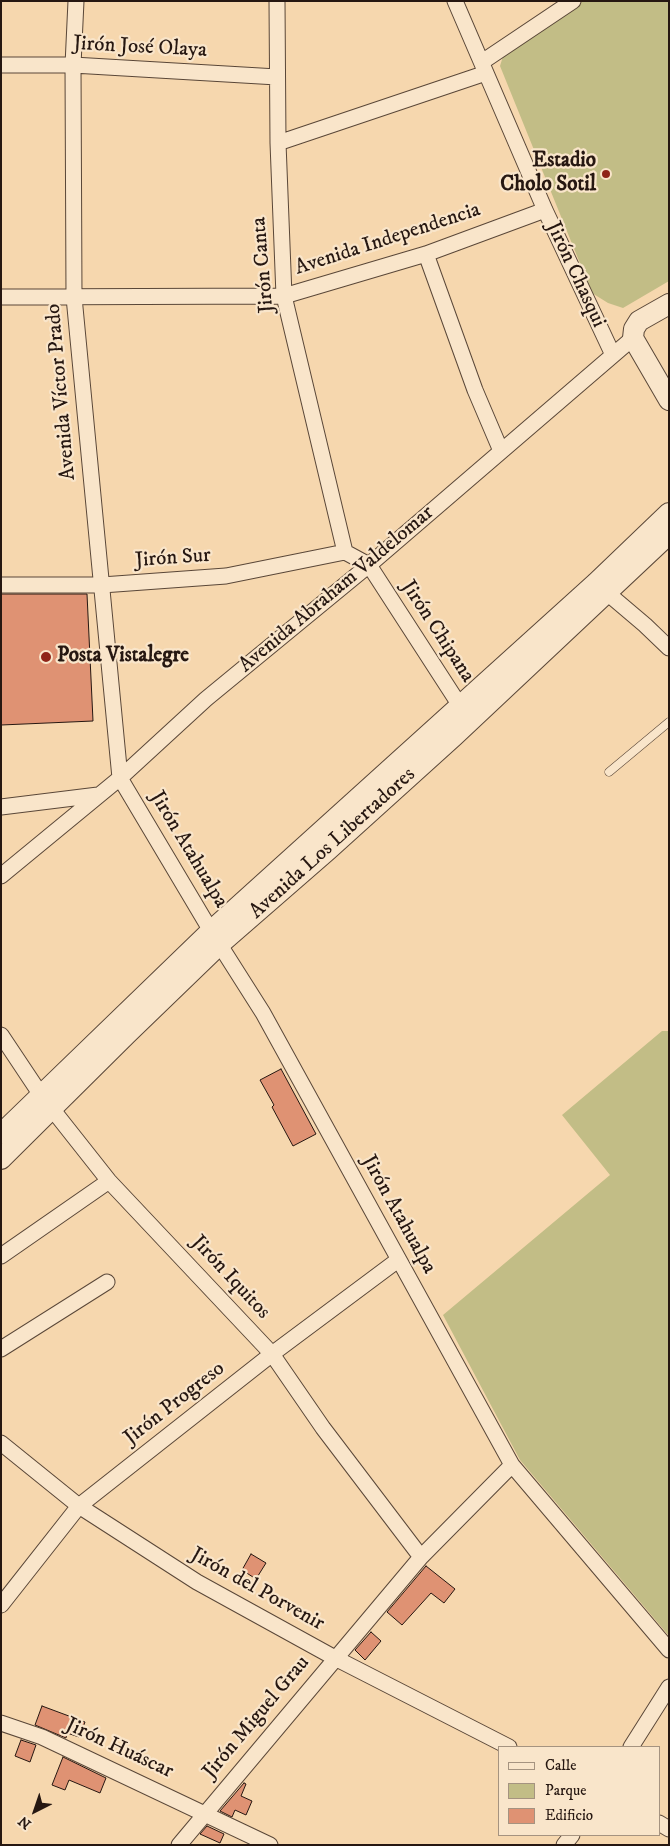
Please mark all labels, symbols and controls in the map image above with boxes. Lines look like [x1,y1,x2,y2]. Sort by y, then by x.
street label: Jirón José Olaya [72,32,208,64]
place label: Estadio Cholo Sotil [500,149,596,199]
marker: Estadio Cholo Sotil [600,168,612,180]
street label: Avenida Independencia [292,198,484,282]
street label: Jirón Canta [247,216,281,314]
street label: Jirón Chasqui [540,218,610,332]
street label: Avenida Víctor Prado [42,303,82,481]
street label: Avenida Abraham Valdelomar [234,501,440,679]
street label: Jirón Sur [134,544,212,574]
street label: Jirón Chipana [395,576,479,688]
place label: Posta Vistalegre [57,644,189,670]
marker: Posta Vistalegre [39,650,53,664]
street label: Avenida Los Libertadores [245,763,421,925]
street label: Jirón Atahualpa [143,787,233,913]
street label: Jirón Atahualpa [355,1151,441,1279]
street label: Jirón Iquitos [185,1231,275,1325]
street label: Jirón Progreso [120,1357,230,1451]
street label: Jirón del Porvenir [186,1543,328,1637]
street label: Jirón Miguel Grau [198,1651,316,1785]
street label: Jirón Huáscar [61,1713,177,1785]
legend [498,1746,660,1836]
text: Calle [545,1756,577,1775]
text: Parque [545,1781,586,1800]
north arrow [10,1786,60,1836]
text: Edificio [545,1806,593,1825]
text: N [15,1812,35,1833]

